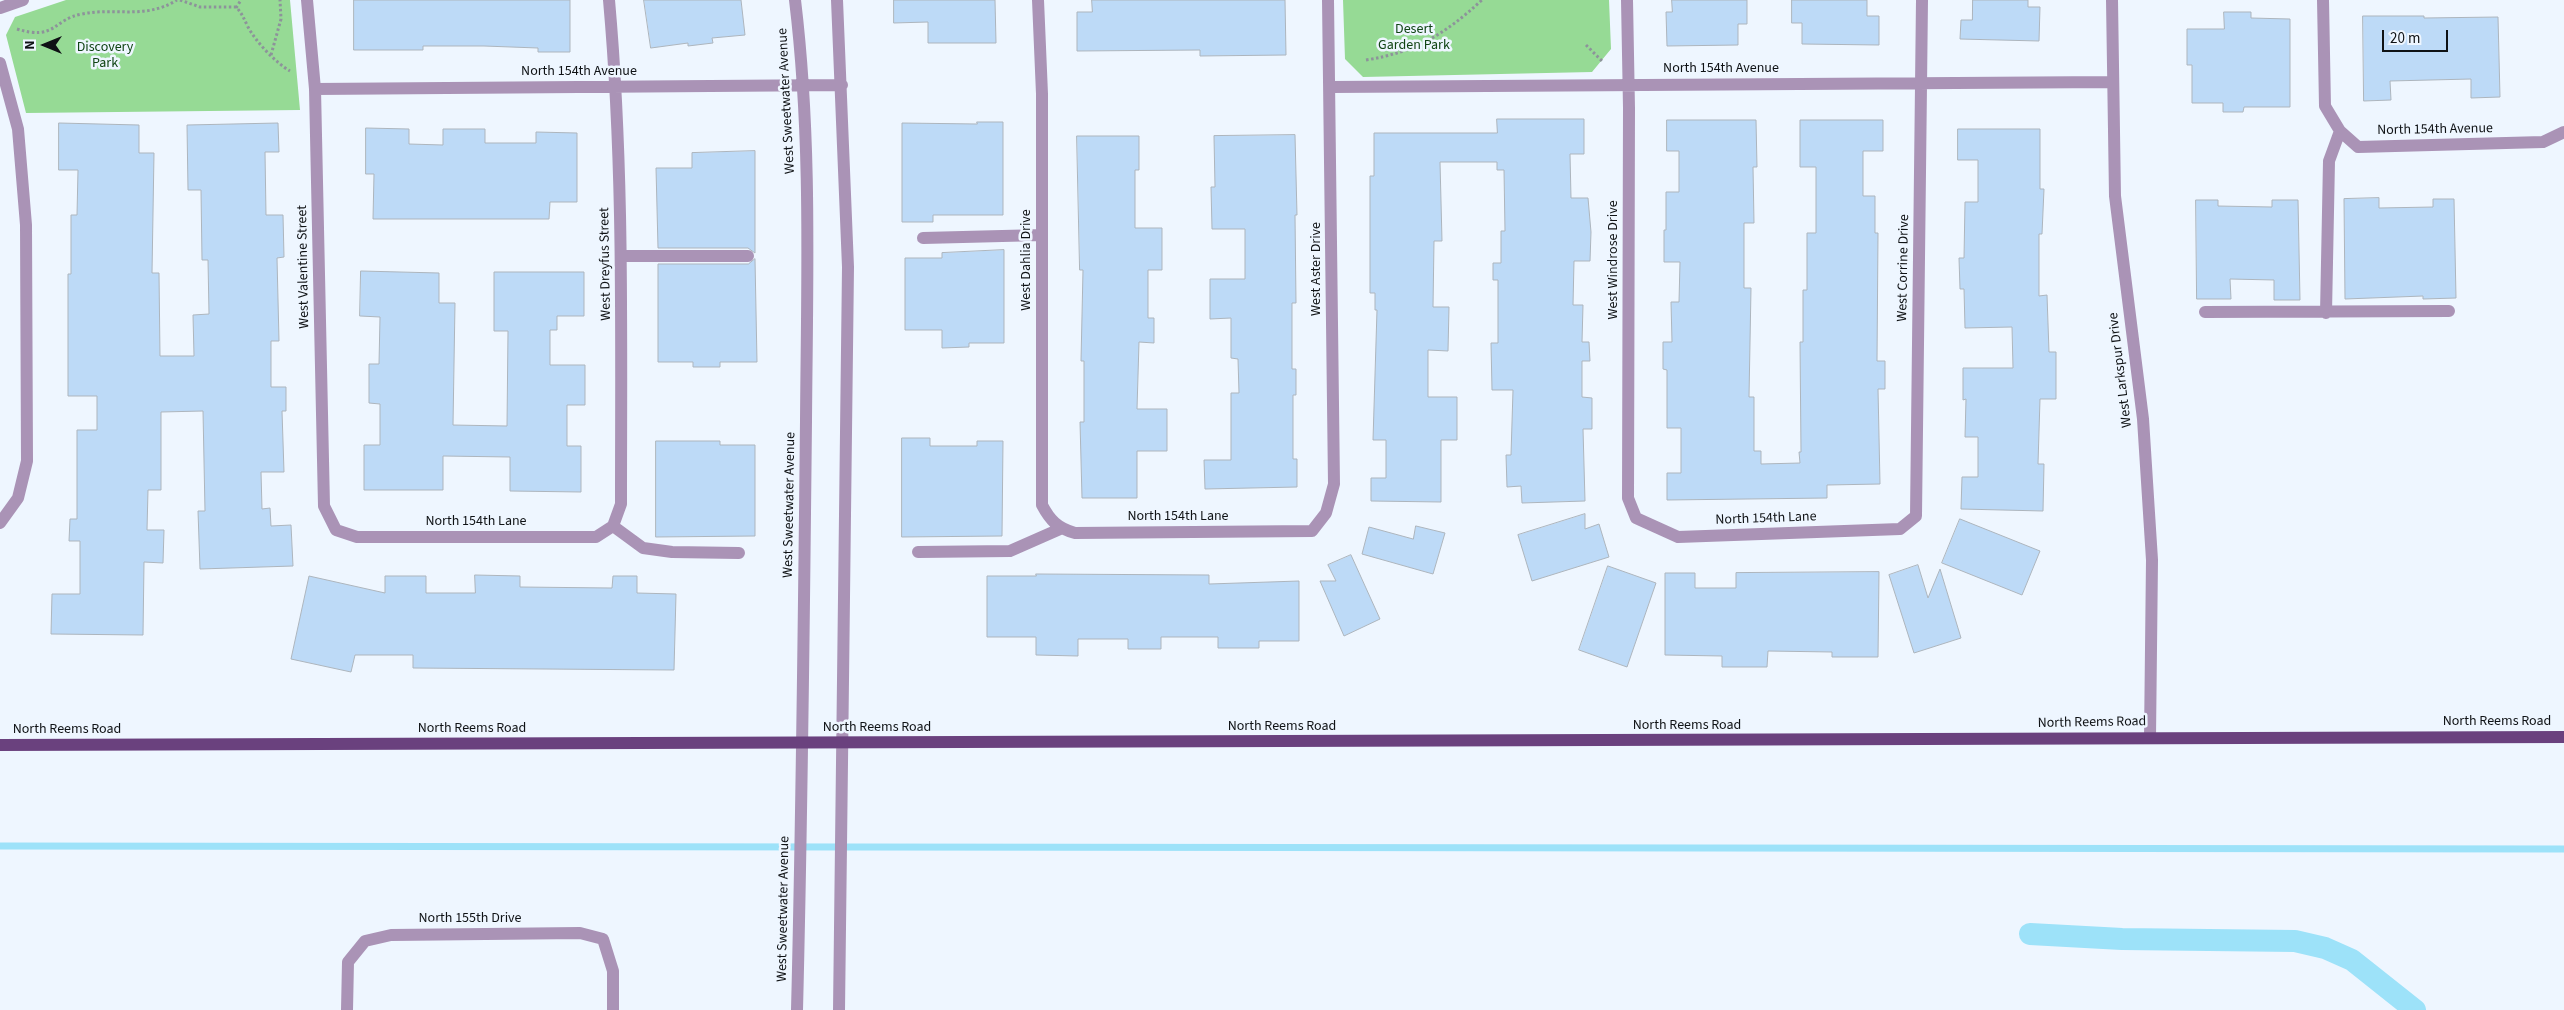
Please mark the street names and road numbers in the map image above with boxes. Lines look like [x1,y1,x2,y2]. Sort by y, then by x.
street label: West Sweetwater Avenue [775,28,799,174]
street label: North 154th Avenue [1663,61,1779,77]
street label: North 154th Avenue [521,64,637,80]
street label: North 154th Avenue [2377,121,2493,139]
street label: West Windrose Drive [1606,200,1622,320]
street label: West Valentine Street [295,205,313,329]
street label: West Dreyfus Street [597,207,615,321]
street label: West Dahlia Drive [1019,209,1035,311]
street label: West Corrine Drive [1895,214,1913,322]
street label: West Aster Drive [1309,222,1325,316]
street label: West Larkspur Drive [2106,311,2136,429]
street label: West Sweetwater Avenue [780,432,800,578]
street label: North 154th Lane [1127,509,1229,525]
street label: North 154th Lane [1715,509,1817,529]
street label: North 154th Lane [425,514,527,530]
street label: North Reems Road [2038,714,2146,732]
street label: North Reems Road [2443,714,2551,730]
street label: North Reems Road [1633,718,1741,734]
street label: North Reems Road [1228,719,1336,735]
street label: North Reems Road [823,720,931,736]
street label: North Reems Road [418,721,526,737]
street label: North Reems Road [13,722,121,738]
street label: West Sweetwater Avenue [774,836,794,982]
street label: North 155th Drive [418,911,522,927]

